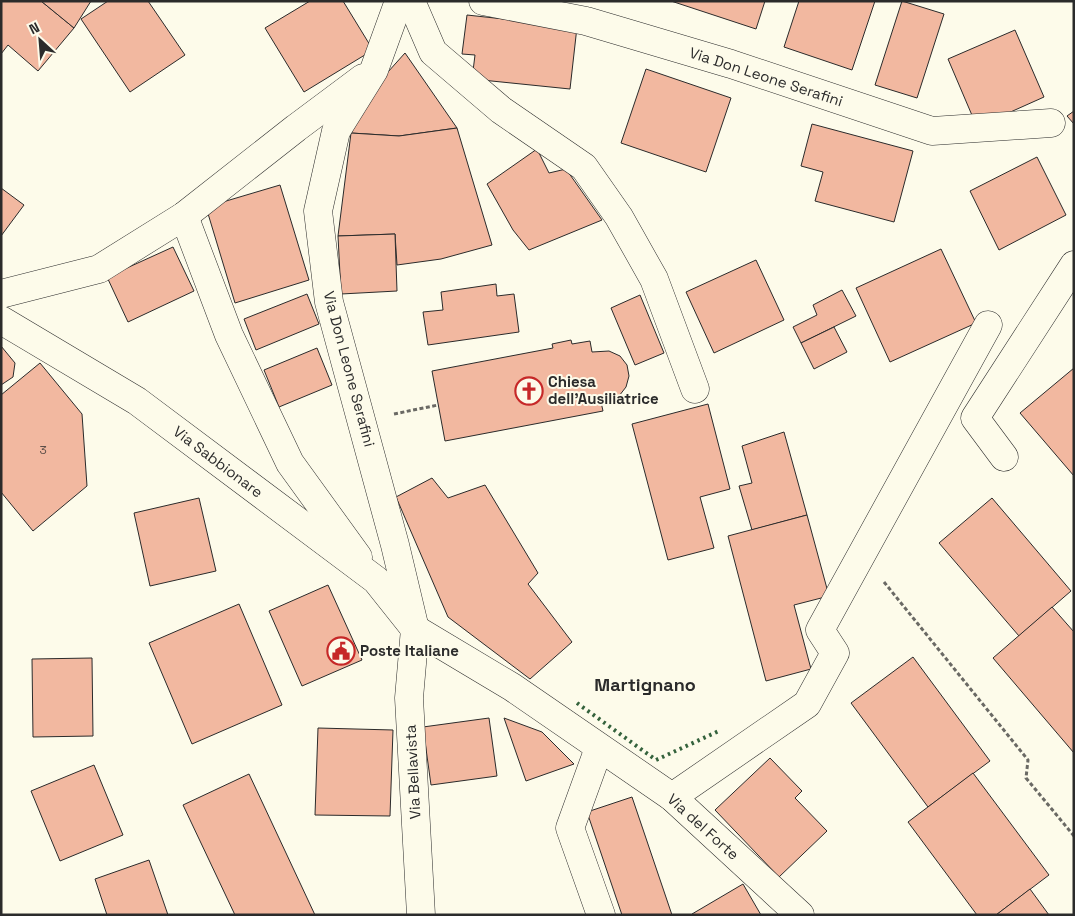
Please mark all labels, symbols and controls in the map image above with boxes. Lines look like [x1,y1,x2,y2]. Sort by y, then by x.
north arrow [15,15,65,65]
text: N [26,18,42,38]
street label: Via Don Leone Serafini [687,43,845,110]
street label: Via Don Leone Serafini [320,289,379,449]
place label: Chiesa dell'Ausiliatrice [548,372,659,408]
church icon: Chiesa dell'Ausiliatrice [514,376,544,406]
street label: Via Sabbionare [170,422,267,502]
house number: 3 [39,442,47,458]
public building icon: Poste Italiane [326,636,356,666]
place label: Poste Italiane [360,641,459,660]
district label: Martignano [594,673,696,696]
street label: Via Bellavista [401,724,424,820]
street label: Via del Forte [664,789,743,864]

